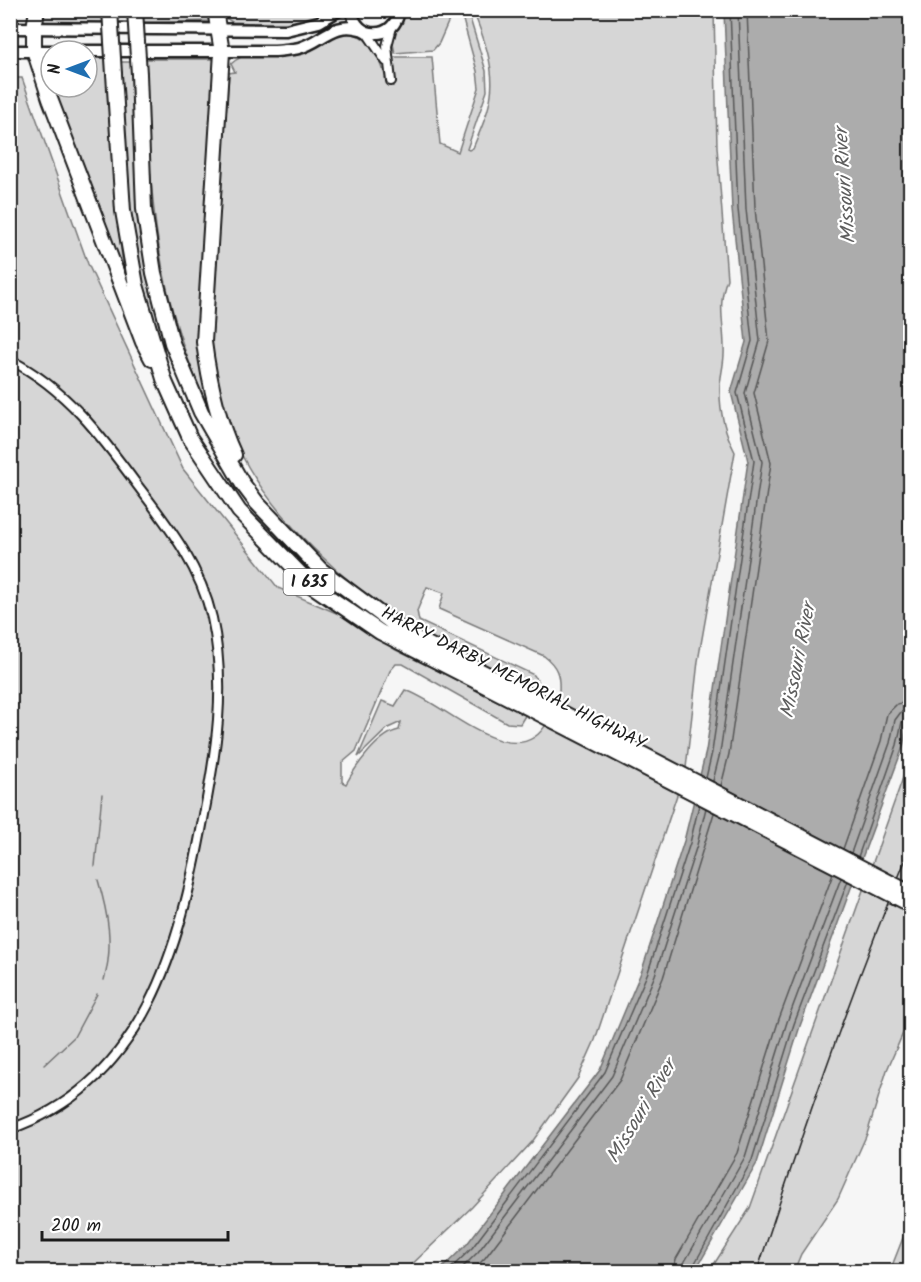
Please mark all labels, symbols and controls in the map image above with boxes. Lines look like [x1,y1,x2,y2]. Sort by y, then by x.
north arrow [39,39,99,99]
text: N [43,64,68,74]
water label: Missouri River [826,123,866,245]
road number: I 635 [284,569,334,595]
water label: Missouri River [772,597,827,721]
street label: HARRY DARBY MEMORIAL HIGHWAY [376,599,651,759]
water label: Missouri River [598,1050,688,1170]
scale bar [42,1204,228,1242]
text: 200 m [51,1212,101,1241]

